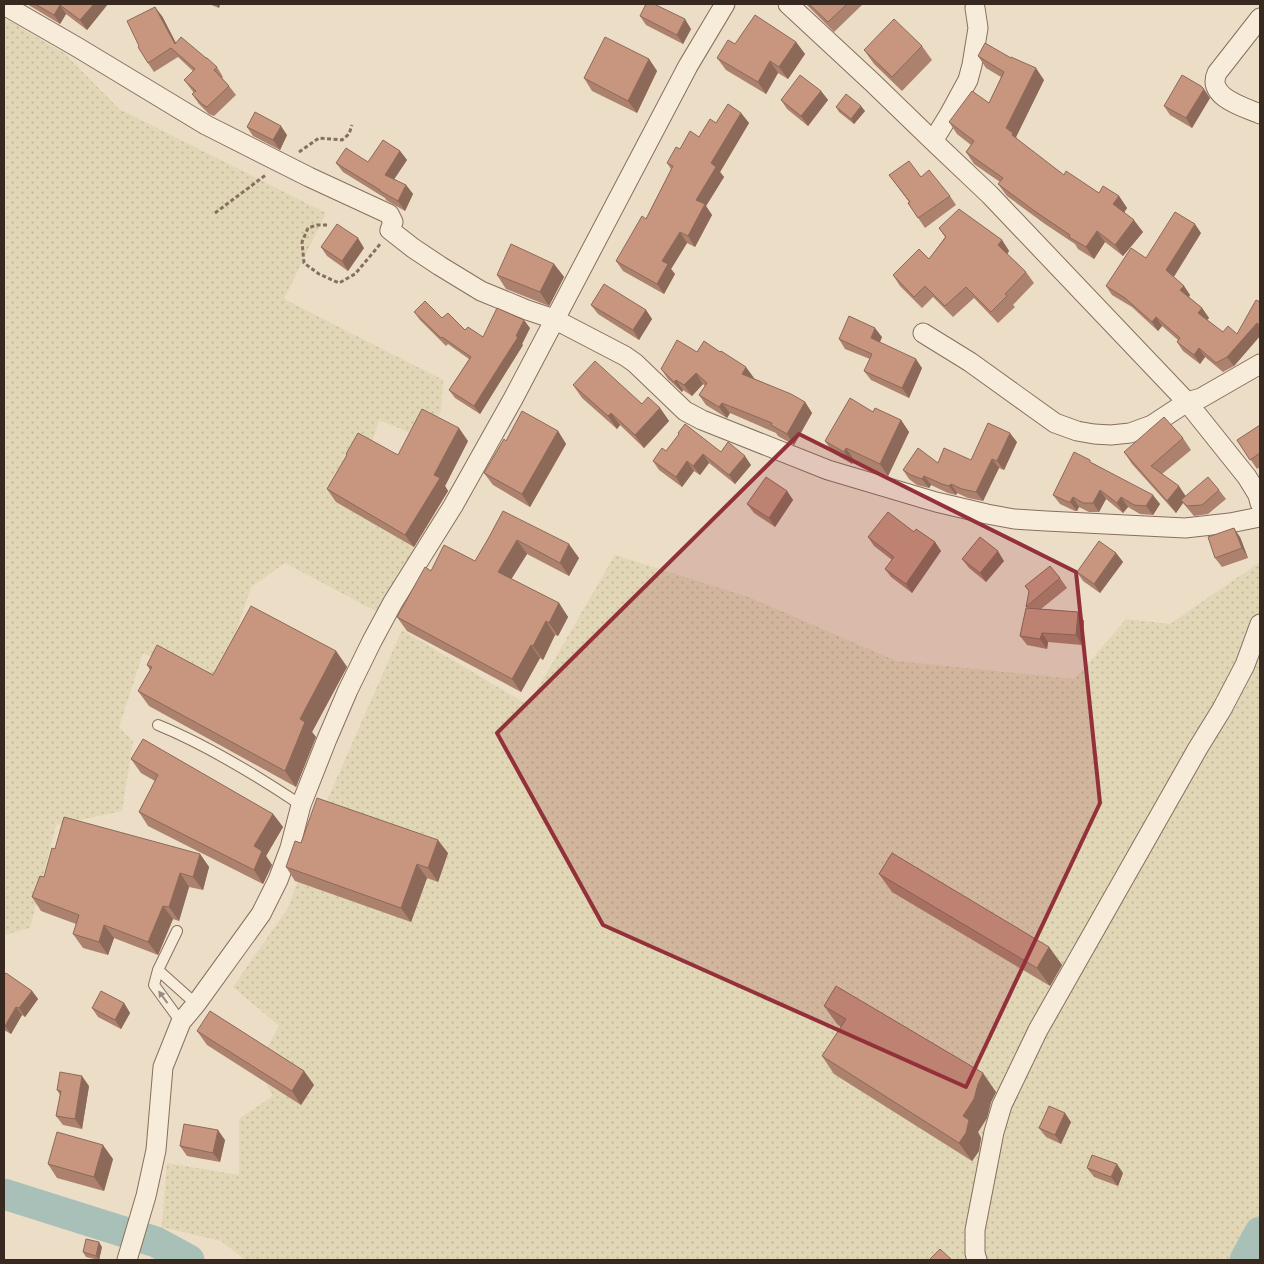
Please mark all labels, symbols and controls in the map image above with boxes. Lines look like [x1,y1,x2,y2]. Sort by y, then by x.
one-way arrow [158,990,168,1004]

